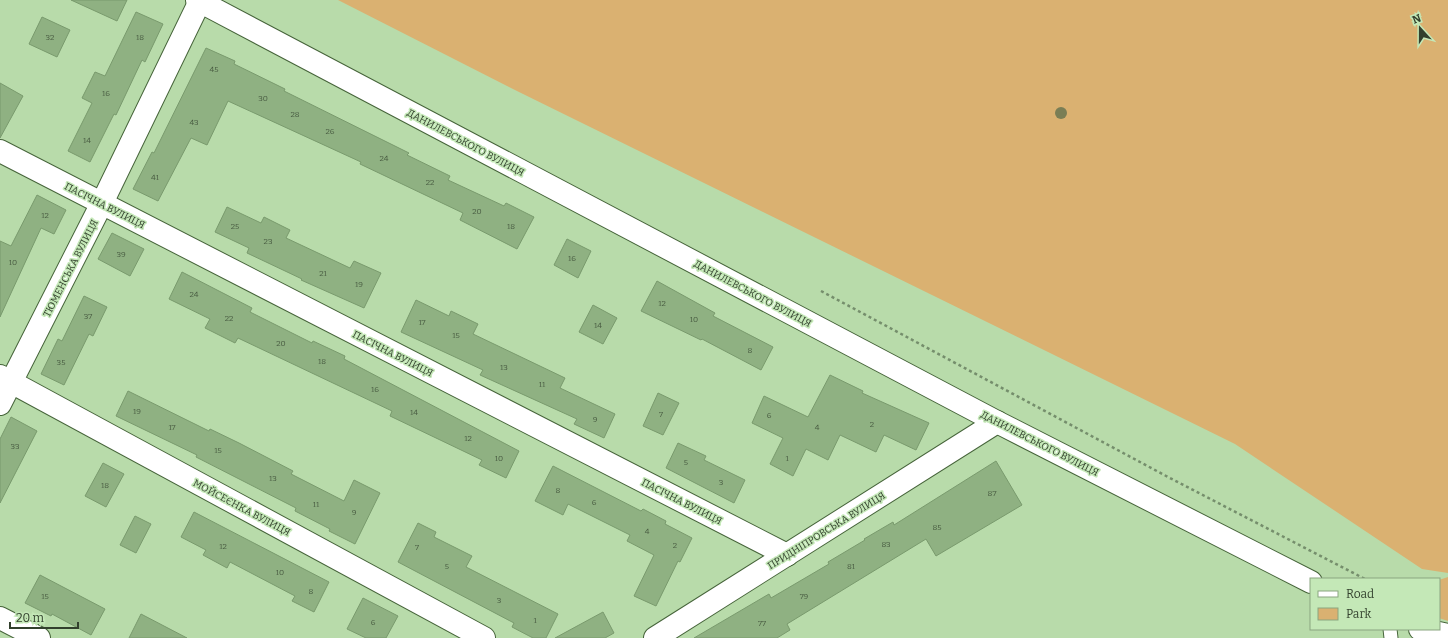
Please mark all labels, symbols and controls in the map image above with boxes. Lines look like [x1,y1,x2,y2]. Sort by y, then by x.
north arrow [1400,8,1440,48]
text: N [1410,11,1423,27]
house number: 32 [46,33,54,42]
house number: 18 [136,33,144,42]
house number: 45 [210,65,218,74]
house number: 16 [102,89,110,98]
house number: 30 [258,94,268,103]
street label: ДАНИЛЕВСЬКОГО ВУЛИЦЯ [405,107,527,179]
house number: 28 [290,110,300,119]
house number: 43 [189,118,199,127]
house number: 26 [325,127,335,136]
house number: 14 [83,136,91,145]
house number: 24 [379,154,389,163]
house number: 41 [151,173,160,182]
house number: 22 [426,178,434,187]
street label: ПАСІЧНА ВУЛИЦЯ [62,180,147,232]
house number: 20 [472,207,482,216]
house number: 12 [41,211,49,220]
street label: ТЮМЕНСЬКА ВУЛИЦЯ [41,217,101,319]
house number: 25 [231,222,239,231]
house number: 18 [507,222,515,231]
house number: 23 [264,237,273,246]
house number: 39 [116,250,126,259]
house number: 16 [568,254,576,263]
house number: 10 [9,258,17,267]
street label: ДАНИЛЕВСЬКОГО ВУЛИЦЯ [692,258,814,330]
house number: 21 [319,269,328,278]
house number: 19 [355,280,363,289]
house number: 24 [189,290,199,299]
house number: 12 [658,299,666,308]
house number: 37 [84,312,92,321]
house number: 22 [225,314,233,323]
house number: 10 [690,315,698,324]
house number: 17 [418,318,426,327]
house number: 14 [594,321,602,330]
street label: ПАСІЧНА ВУЛИЦЯ [350,328,435,380]
house number: 15 [452,331,460,340]
house number: 20 [276,339,286,348]
house number: 8 [748,346,753,355]
house number: 18 [318,357,326,366]
house number: 35 [57,358,65,367]
house number: 13 [500,363,508,372]
house number: 11 [539,380,546,389]
house number: 16 [371,385,379,394]
house number: 19 [133,407,141,416]
house number: 14 [410,408,418,417]
street label: ДАНИЛЕВСЬКОГО ВУЛИЦЯ [979,409,1101,479]
house number: 7 [659,410,663,419]
house number: 6 [767,411,772,420]
house number: 9 [593,415,598,424]
house number: 2 [870,420,874,429]
house number: 17 [168,423,176,432]
house number: 4 [815,423,820,432]
house number: 12 [464,434,472,443]
house number: 33 [11,442,20,451]
house number: 15 [214,446,222,455]
house number: 10 [495,454,503,463]
house number: 1 [785,454,789,463]
house number: 5 [684,458,688,467]
house number: 13 [269,474,277,483]
street label: МОЙСЕЄНКА ВУЛИЦЯ [191,476,293,539]
street label: ПАСІЧНА ВУЛИЦЯ [639,476,724,528]
house number: 3 [719,478,724,487]
house number: 18 [101,481,109,490]
house number: 8 [556,486,561,495]
street label: ПРИДНІПРОВСЬКА ВУЛИЦЯ [765,489,888,572]
house number: 87 [988,489,996,498]
house number: 6 [592,498,597,507]
house number: 11 [313,500,320,509]
house number: 9 [352,508,357,517]
house number: 85 [932,523,942,532]
house number: 4 [645,527,650,536]
house number: 83 [881,540,891,549]
house number: 2 [673,541,677,550]
house number: 12 [219,542,227,551]
house number: 7 [415,543,419,552]
house number: 5 [445,562,449,571]
house number: 81 [847,562,856,571]
house number: 10 [276,568,284,577]
legend [1310,578,1440,630]
house number: 8 [309,587,314,596]
text: Road [1346,587,1374,601]
house number: 15 [41,592,49,601]
house number: 79 [800,592,809,601]
house number: 3 [497,596,502,605]
scale bar [10,604,78,630]
text: Park [1346,607,1372,621]
text: 20 m [16,611,45,625]
house number: 1 [533,616,537,625]
house number: 6 [371,618,376,627]
house number: 77 [758,619,766,628]

